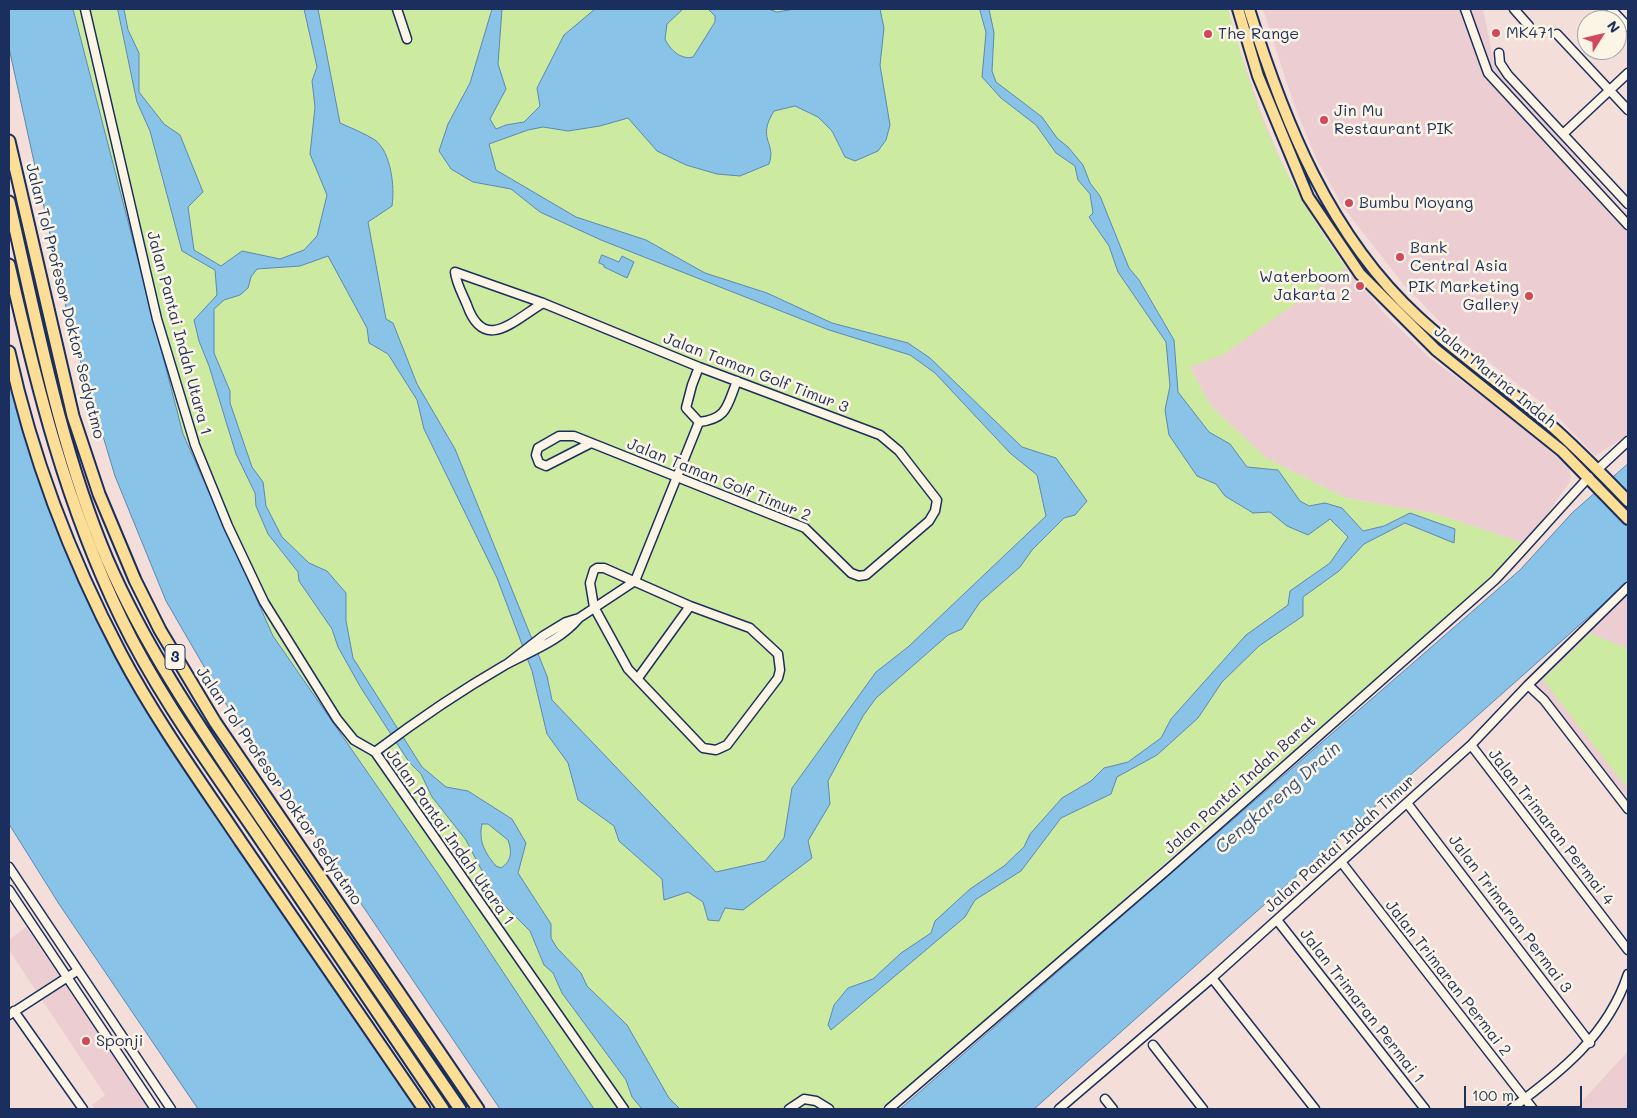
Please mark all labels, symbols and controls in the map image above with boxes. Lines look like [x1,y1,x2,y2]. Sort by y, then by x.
north arrow [1577,10,1627,60]
text: N [1603,17,1625,36]
place label: MK471 [1506,23,1554,43]
place label: The Range [1218,24,1299,44]
marker: MK471 [1490,27,1502,39]
marker: The Range [1202,28,1214,40]
place label: Jin Mu Restaurant PIK [1334,101,1453,139]
marker: Jin Mu Restaurant PIK [1318,114,1330,126]
street label: Jalan Tol Profesor Doktor Sedyatmo [21,161,109,441]
place label: Bumbu Moyang [1359,193,1473,213]
marker: Bumbu Moyang [1343,197,1355,209]
street label: Jalan Pantai Indah Utara 1 [142,229,216,437]
place label: Bank Central Asia [1410,238,1508,276]
marker: Bank Central Asia [1394,251,1406,263]
place label: Waterboom Jakarta 2 [1259,267,1350,305]
place label: PIK Marketing Gallery [1408,277,1519,315]
marker: Waterboom Jakarta 2 [1354,280,1366,292]
marker: PIK Marketing Gallery [1523,290,1535,302]
street label: Jalan Marina Indah [1430,322,1560,432]
street label: Jalan Taman Golf Timur 3 [661,329,851,417]
street label: Jalan Taman Golf Timur 2 [624,434,814,526]
road number: 3 [165,644,185,670]
street label: Jalan Tol Profesor Doktor Sedyatmo [192,663,366,909]
street label: Jalan Pantai Indah Barat [1160,712,1320,858]
water label: Cengkareng Drain [1211,737,1345,859]
street label: Jalan Pantai Indah Utara 1 [382,745,518,929]
street label: Jalan Trimaran Permai 4 [1484,745,1618,909]
street label: Jalan Pantai Indah Timur [1261,771,1419,917]
street label: Jalan Trimaran Permai 3 [1444,831,1576,997]
street label: Jalan Trimaran Permai 2 [1381,896,1515,1060]
street label: Jalan Trimaran Permai 1 [1296,925,1428,1087]
place label: Sponji [96,1031,144,1051]
marker: Sponji [80,1035,92,1047]
scale bar [1467,1076,1584,1108]
text: 100 m [1472,1085,1514,1105]

